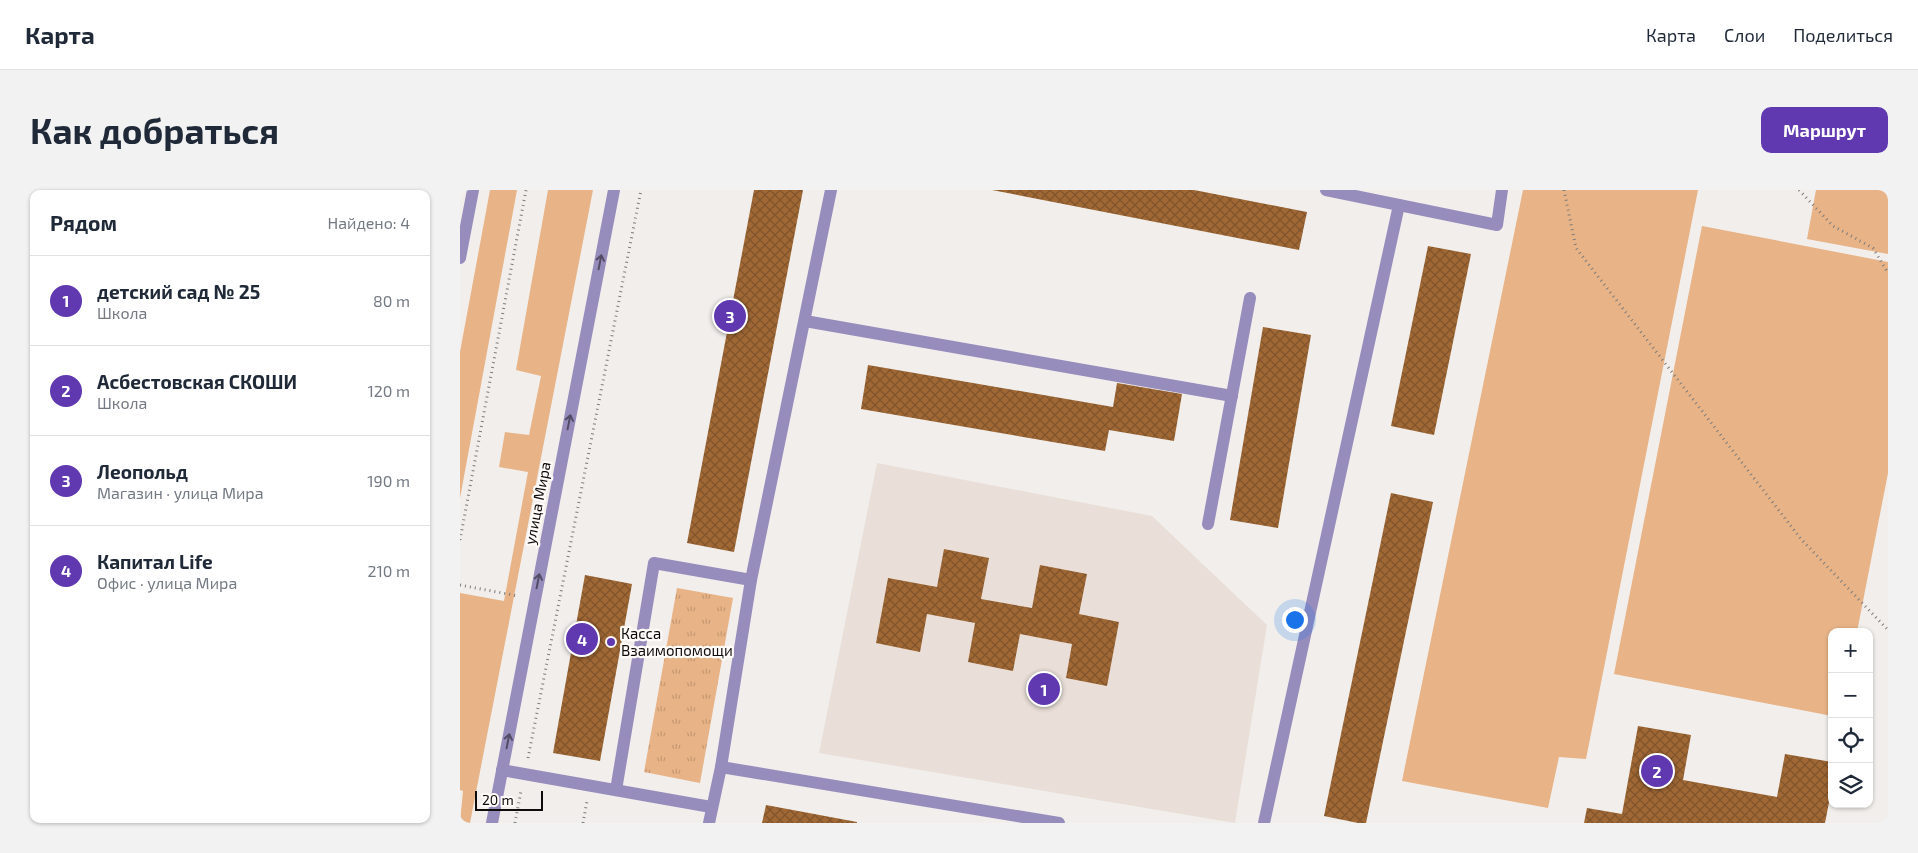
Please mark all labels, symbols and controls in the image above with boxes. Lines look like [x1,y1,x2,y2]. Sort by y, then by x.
text: Карта [25,20,95,49]
text: Карта [1646,24,1696,46]
text: Слои [1724,24,1765,46]
text: Поделиться [1793,24,1893,46]
button: Маршрут [1761,107,1888,153]
text: Как добраться [30,109,279,151]
text: Рядом [50,210,117,235]
text: Найдено: 4 [327,213,410,232]
one-way arrow [596,254,605,270]
text: детский сад № 25 [97,280,260,303]
text: 1 [63,291,69,310]
text: 80 m [373,291,410,310]
pin: 3 [714,297,746,335]
text: Школа [97,303,147,322]
text: Асбестовская СКОШИ [97,370,297,393]
text: 2 [61,381,71,400]
text: 120 m [367,381,410,400]
text: Школа [97,393,147,412]
one-way arrow [565,414,574,430]
text: Леопольд [97,460,188,483]
street label: улица Мира [520,460,555,546]
text: 3 [61,471,71,490]
text: 190 m [367,471,410,490]
text: Магазин · улица Мира [97,483,263,502]
text: Капитал Life [97,550,213,573]
text: 4 [61,561,71,580]
text: 210 m [367,561,410,580]
text: Офис · улица Мира [97,573,237,592]
one-way arrow [534,573,543,589]
your location [1282,607,1308,633]
pin: 4 [566,620,598,658]
place label: Касса Взаимопомощи [621,624,733,659]
map controls [1828,628,1873,808]
button: + [1828,628,1873,673]
marker: Касса Взаимопомощи [605,636,617,648]
pin: 1 [1028,670,1060,708]
button: − [1828,673,1873,718]
button: locate [1828,718,1873,763]
one-way arrow [503,733,513,749]
pin: 2 [1641,752,1673,790]
button: layers [1828,763,1873,808]
scale bar [475,788,542,811]
text: 20 m [482,791,514,808]

